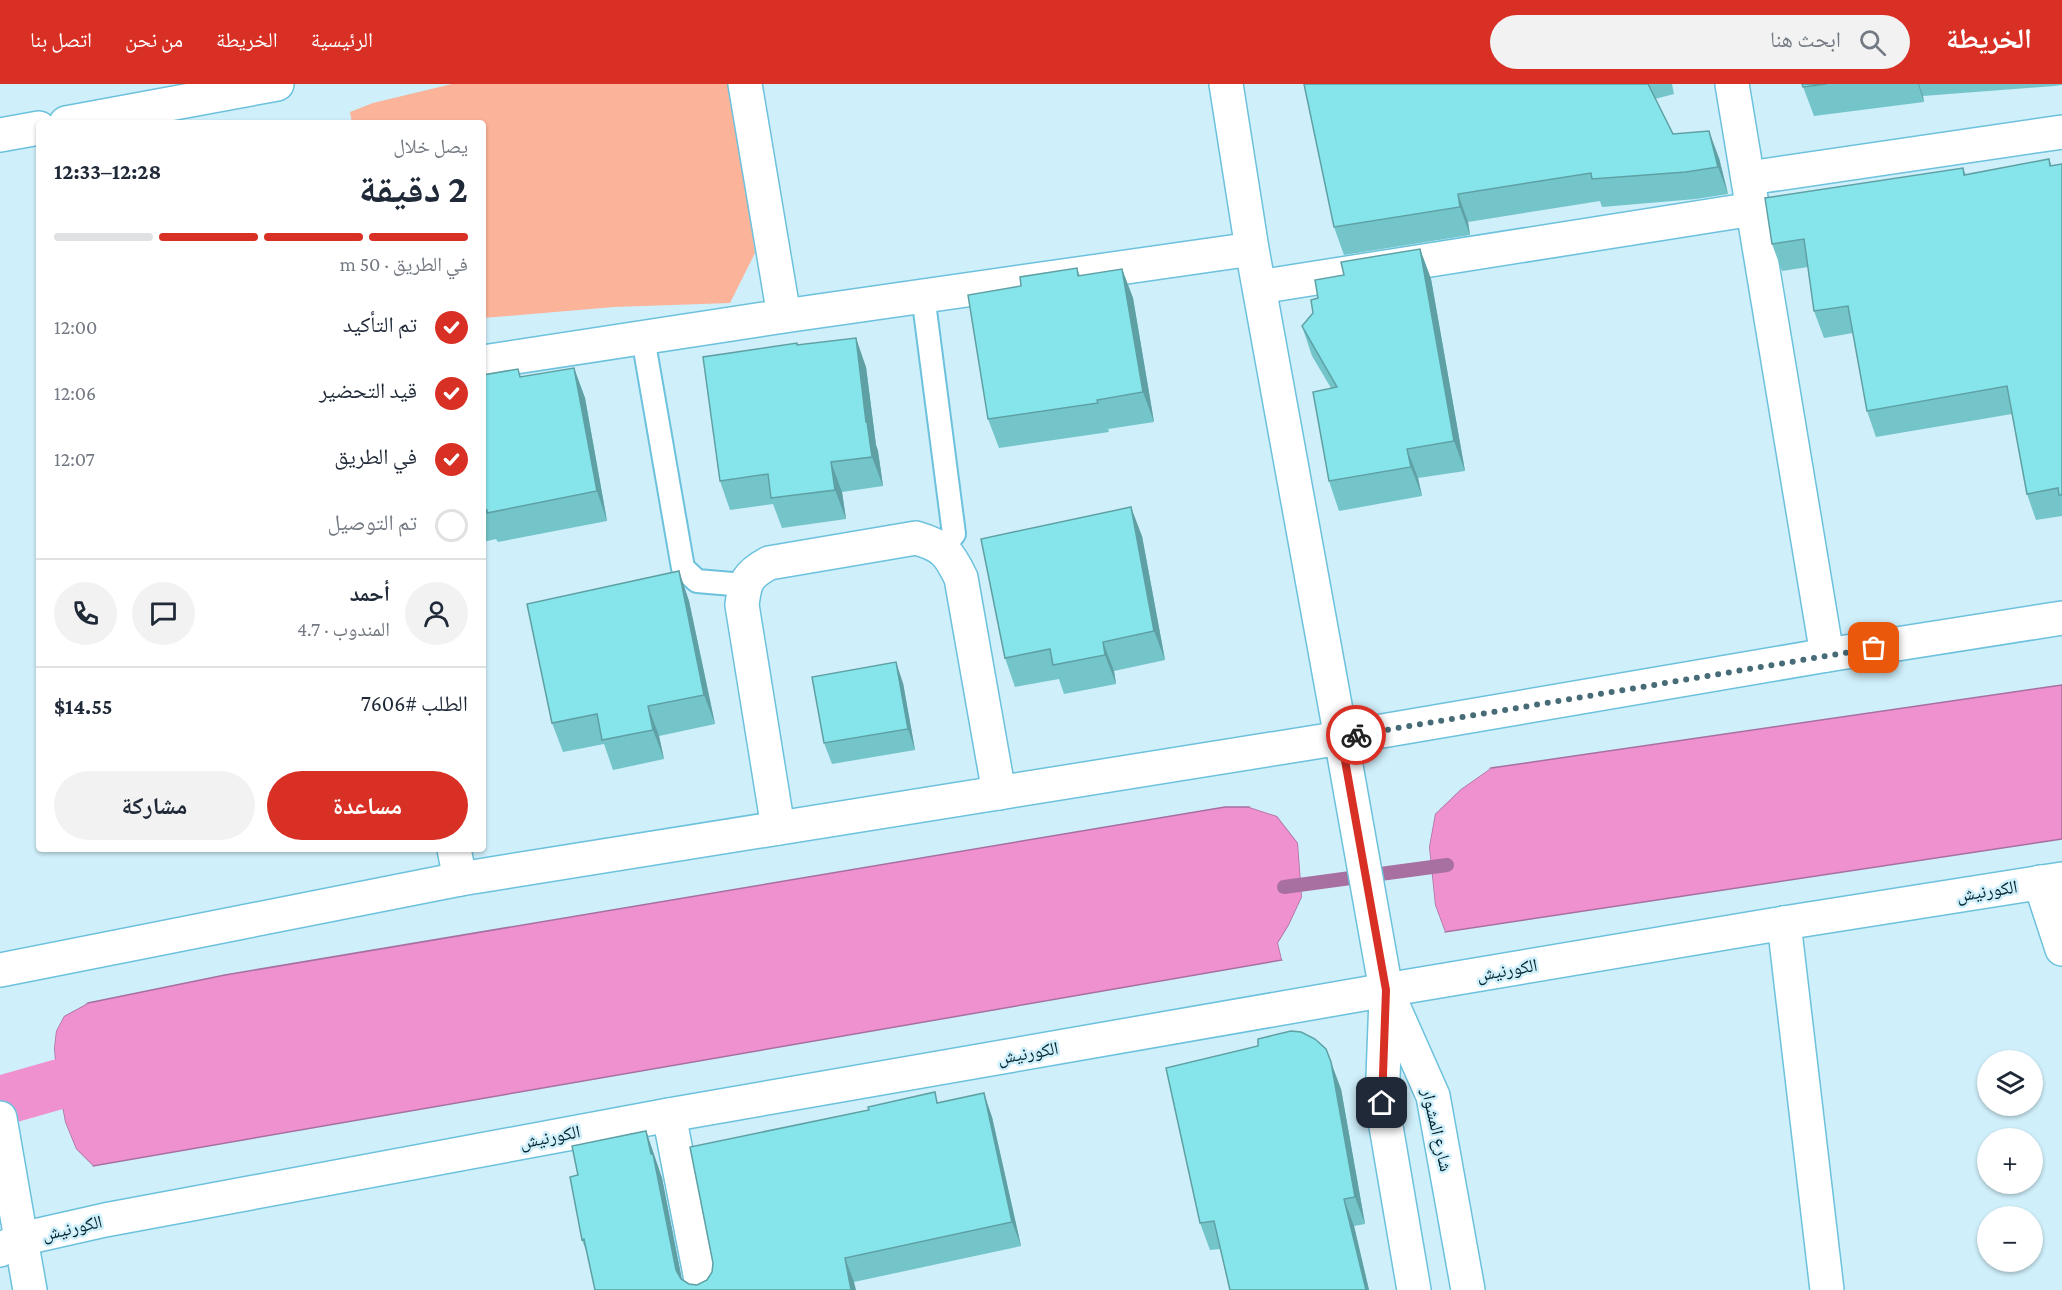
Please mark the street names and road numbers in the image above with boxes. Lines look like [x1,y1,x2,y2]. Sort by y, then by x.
street label: الكورنيش [1955,876,2019,907]
street label: الكورنيش [1475,955,1539,986]
street label: الكورنيش [996,1038,1060,1069]
street label: شارع المشوار [1417,1086,1456,1174]
street label: الكورنيش [518,1121,582,1154]
street label: الكورنيش [40,1211,104,1246]

